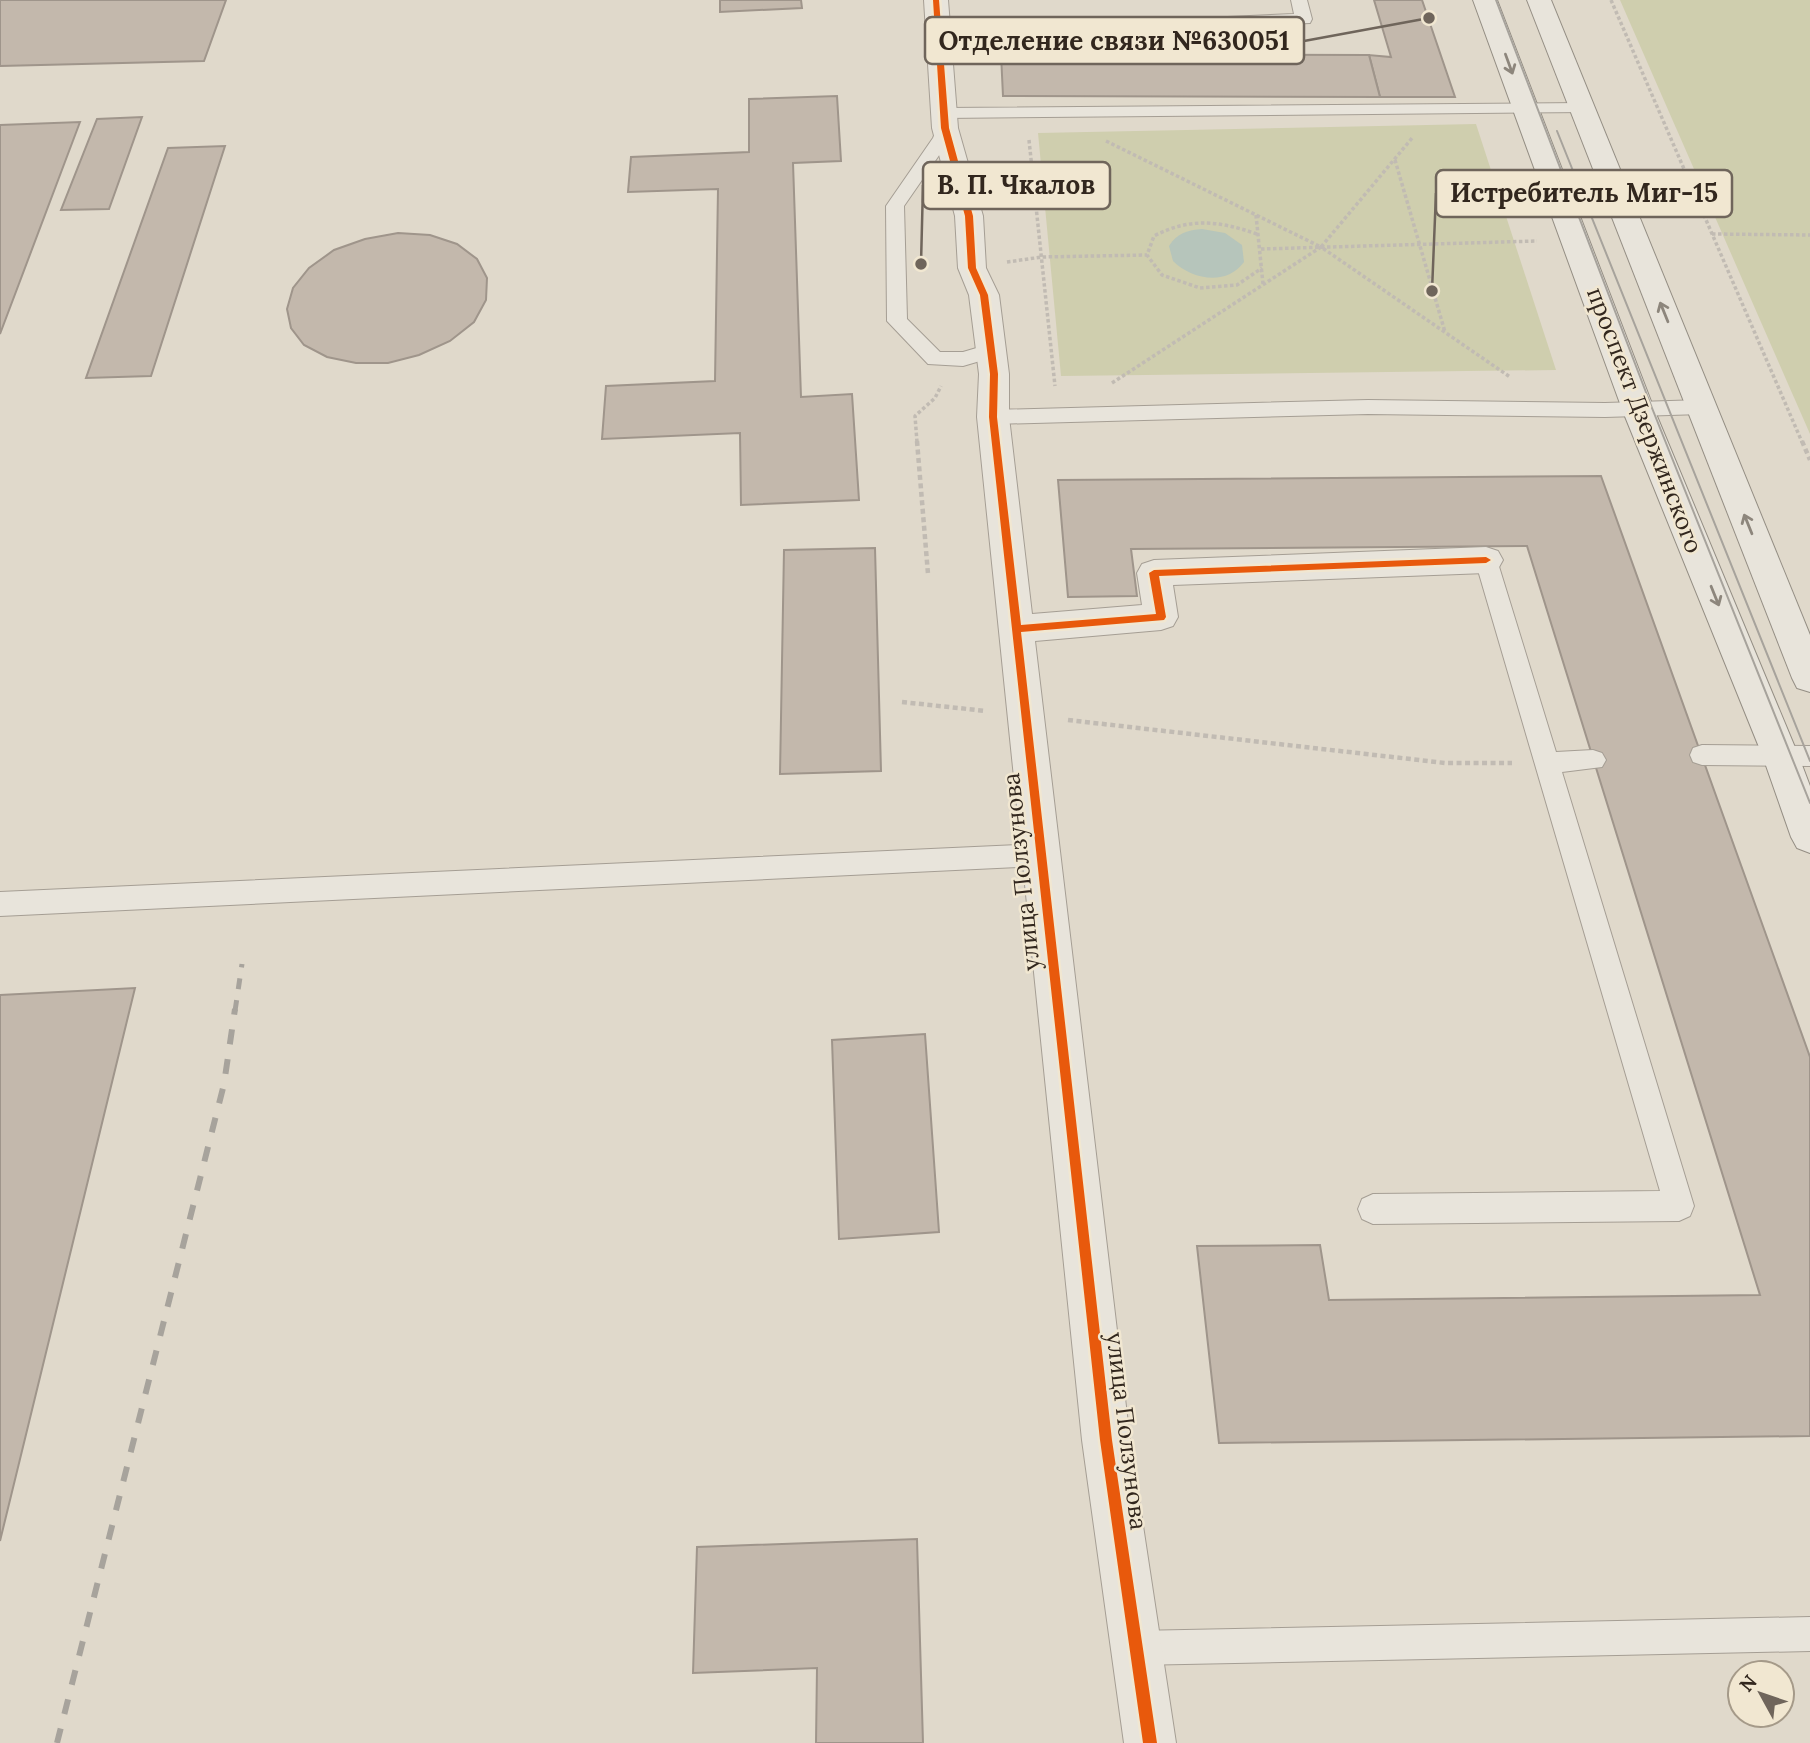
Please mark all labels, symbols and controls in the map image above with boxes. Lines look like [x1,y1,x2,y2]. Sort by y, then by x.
callout: Отделение связи №630051 [925,17,1304,64]
text: Отделение связи №630051 [939,24,1289,57]
one-way arrow [1504,53,1516,75]
callout: В. П. Чкалов [923,162,1110,209]
text: В. П. Чкалов [937,168,1095,201]
callout: Истребитель Миг-15 [1436,170,1732,217]
text: Истребитель Миг-15 [1450,176,1718,209]
street label: проспект Дзержинского [1580,283,1710,557]
one-way arrow [1657,302,1670,324]
one-way arrow [1741,513,1754,535]
one-way arrow [1709,585,1722,606]
street label: улица Ползунова [995,771,1047,973]
street label: улица Ползунова [1099,1330,1155,1532]
north arrow [1726,1659,1796,1729]
text: N [1734,1669,1762,1696]

